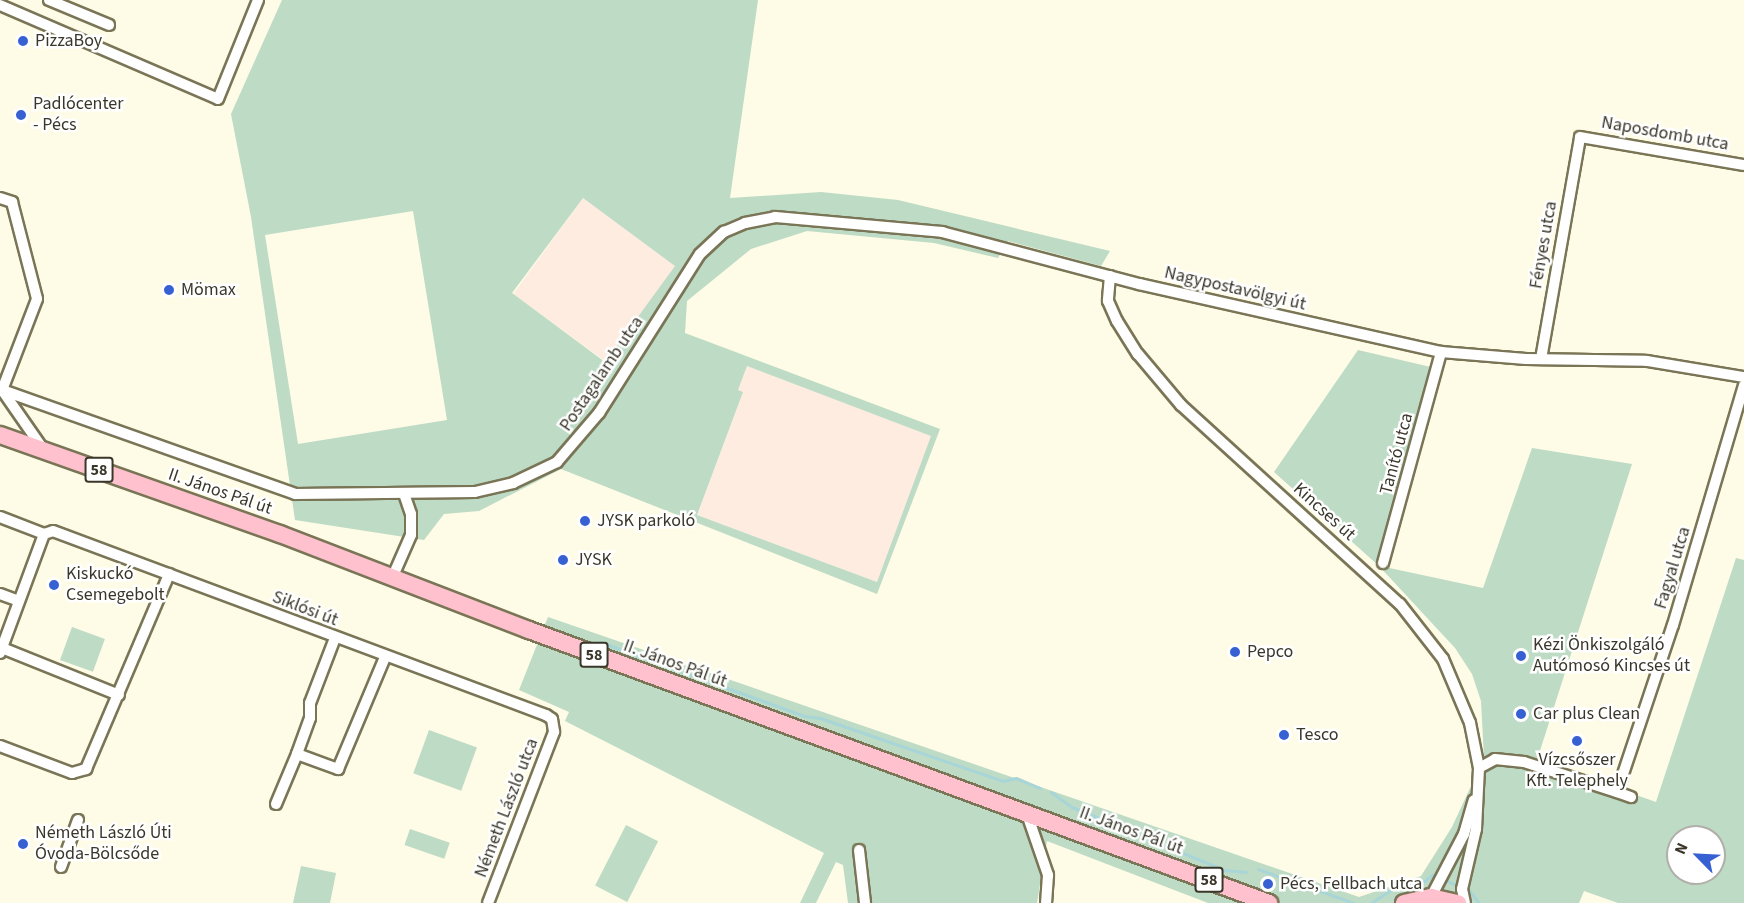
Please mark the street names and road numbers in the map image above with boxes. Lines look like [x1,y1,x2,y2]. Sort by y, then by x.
street label: Naposdomb utca [1600,112,1730,156]
street label: Fényes utca [1526,200,1562,290]
street label: Nagypostavölgyi út [1162,262,1308,316]
street label: Postagalamb utca [556,312,648,436]
street label: Tanító utca [1376,411,1418,497]
road number: 58 [84,457,114,483]
street label: II. János Pál út [165,464,275,520]
street label: Kincses út [1288,478,1360,546]
street label: Fagyal utca [1650,524,1696,612]
street label: Siklósi út [269,587,341,631]
street label: II. János Pál út [620,635,730,693]
road number: 58 [579,642,609,668]
street label: Németh László utca [471,735,543,881]
street label: II. János Pál út [1076,802,1186,860]
road number: 58 [1194,867,1224,893]

